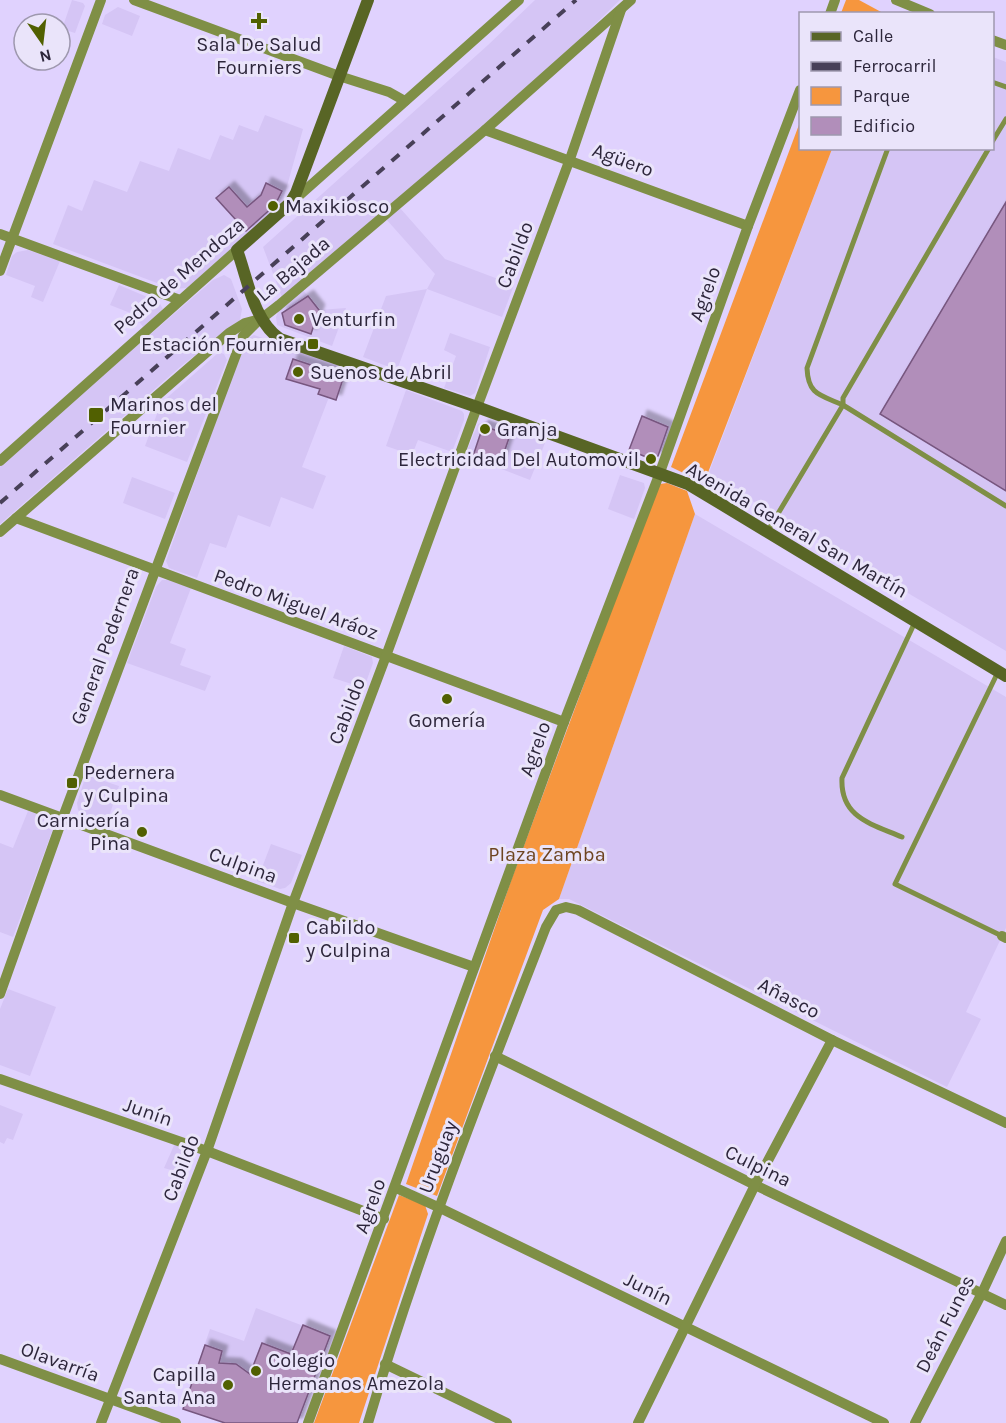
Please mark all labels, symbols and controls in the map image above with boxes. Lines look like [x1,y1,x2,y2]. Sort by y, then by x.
north arrow [12,12,72,72]
marker: Sala De Salud Fourniers [250,12,268,30]
legend [799,12,994,150]
text: Calle [853,25,893,47]
place label: Sala De Salud Fourniers [196,33,322,79]
text: N [38,45,53,67]
text: Ferrocarril [853,55,937,77]
text: Parque [853,85,910,107]
text: Edificio [853,115,915,137]
street label: Agüero [589,138,657,182]
place label: Maxikiosco [285,195,389,218]
marker: Maxikiosco [266,199,280,213]
street label: Pedro de Mendoza [109,213,249,339]
street label: Cabildo [492,218,538,292]
street label: La Bajada [252,232,334,306]
street label: Agrelo [684,263,726,325]
place label: Venturfin [311,308,396,331]
marker: Venturfin [292,312,306,326]
place label: Estación Fournier [141,333,302,356]
marker: Estación Fournier [306,337,320,351]
place label: Suenos de Abril [310,361,452,384]
marker: Suenos de Abril [291,365,305,379]
place label: Marinos del Fournier [110,393,217,439]
marker: Marinos del Fournier [87,406,105,424]
place label: Granja [497,418,557,441]
marker: Granja [478,422,492,436]
place label: Electricidad Del Automovil [398,448,639,471]
marker: Electricidad Del Automovil [644,452,658,466]
street label: Avenida General San Martín [682,457,912,603]
street label: General Pedernera [66,564,144,728]
street label: Pedro Miguel Aráoz [211,564,381,644]
street label: Cabildo [324,674,370,748]
marker: Gomería [440,692,454,706]
place label: Gomería [409,709,486,732]
street label: Agrelo [514,718,556,780]
place label: Pedernera y Culpina [83,761,175,807]
marker: Pedernera y Culpina [65,776,79,790]
place label: Carnicería Pina [37,809,130,855]
marker: Carnicería Pina [135,825,149,839]
street label: Culpina [206,842,280,888]
park label: Plaza Zamba [488,843,606,866]
place label: Cabildo y Culpina [305,916,391,962]
marker: Cabildo y Culpina [287,931,301,945]
street label: Añasco [754,973,824,1023]
street label: Junín [120,1093,176,1131]
street label: Uruguay [414,1117,462,1197]
street label: Cabildo [158,1131,204,1205]
street label: Culpina [721,1140,795,1192]
street label: Agrelo [349,1175,391,1237]
street label: Junín [620,1268,676,1310]
street label: Deán Funes [911,1271,979,1377]
street label: Olavarría [18,1337,102,1387]
place label: Colegio Hermanos Amezola [268,1349,444,1395]
place label: Capilla Santa Ana [123,1363,216,1409]
marker: Colegio Hermanos Amezola [249,1364,263,1378]
marker: Capilla Santa Ana [221,1378,235,1392]

